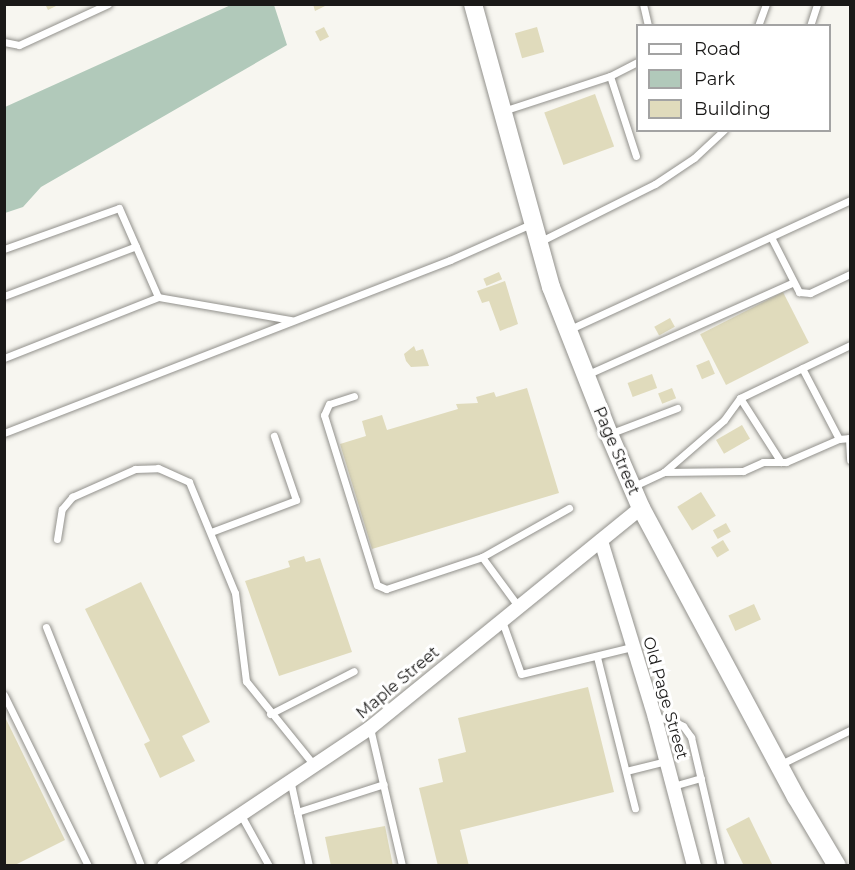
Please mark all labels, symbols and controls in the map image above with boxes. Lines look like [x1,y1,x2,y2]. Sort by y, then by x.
legend [636,24,831,132]
text: Road [694,38,741,60]
text: Park [694,68,735,90]
text: Building [694,98,771,120]
street label: Page Street [589,404,643,498]
street label: Old Page Street [638,634,692,762]
street label: Maple Street [353,643,443,723]

